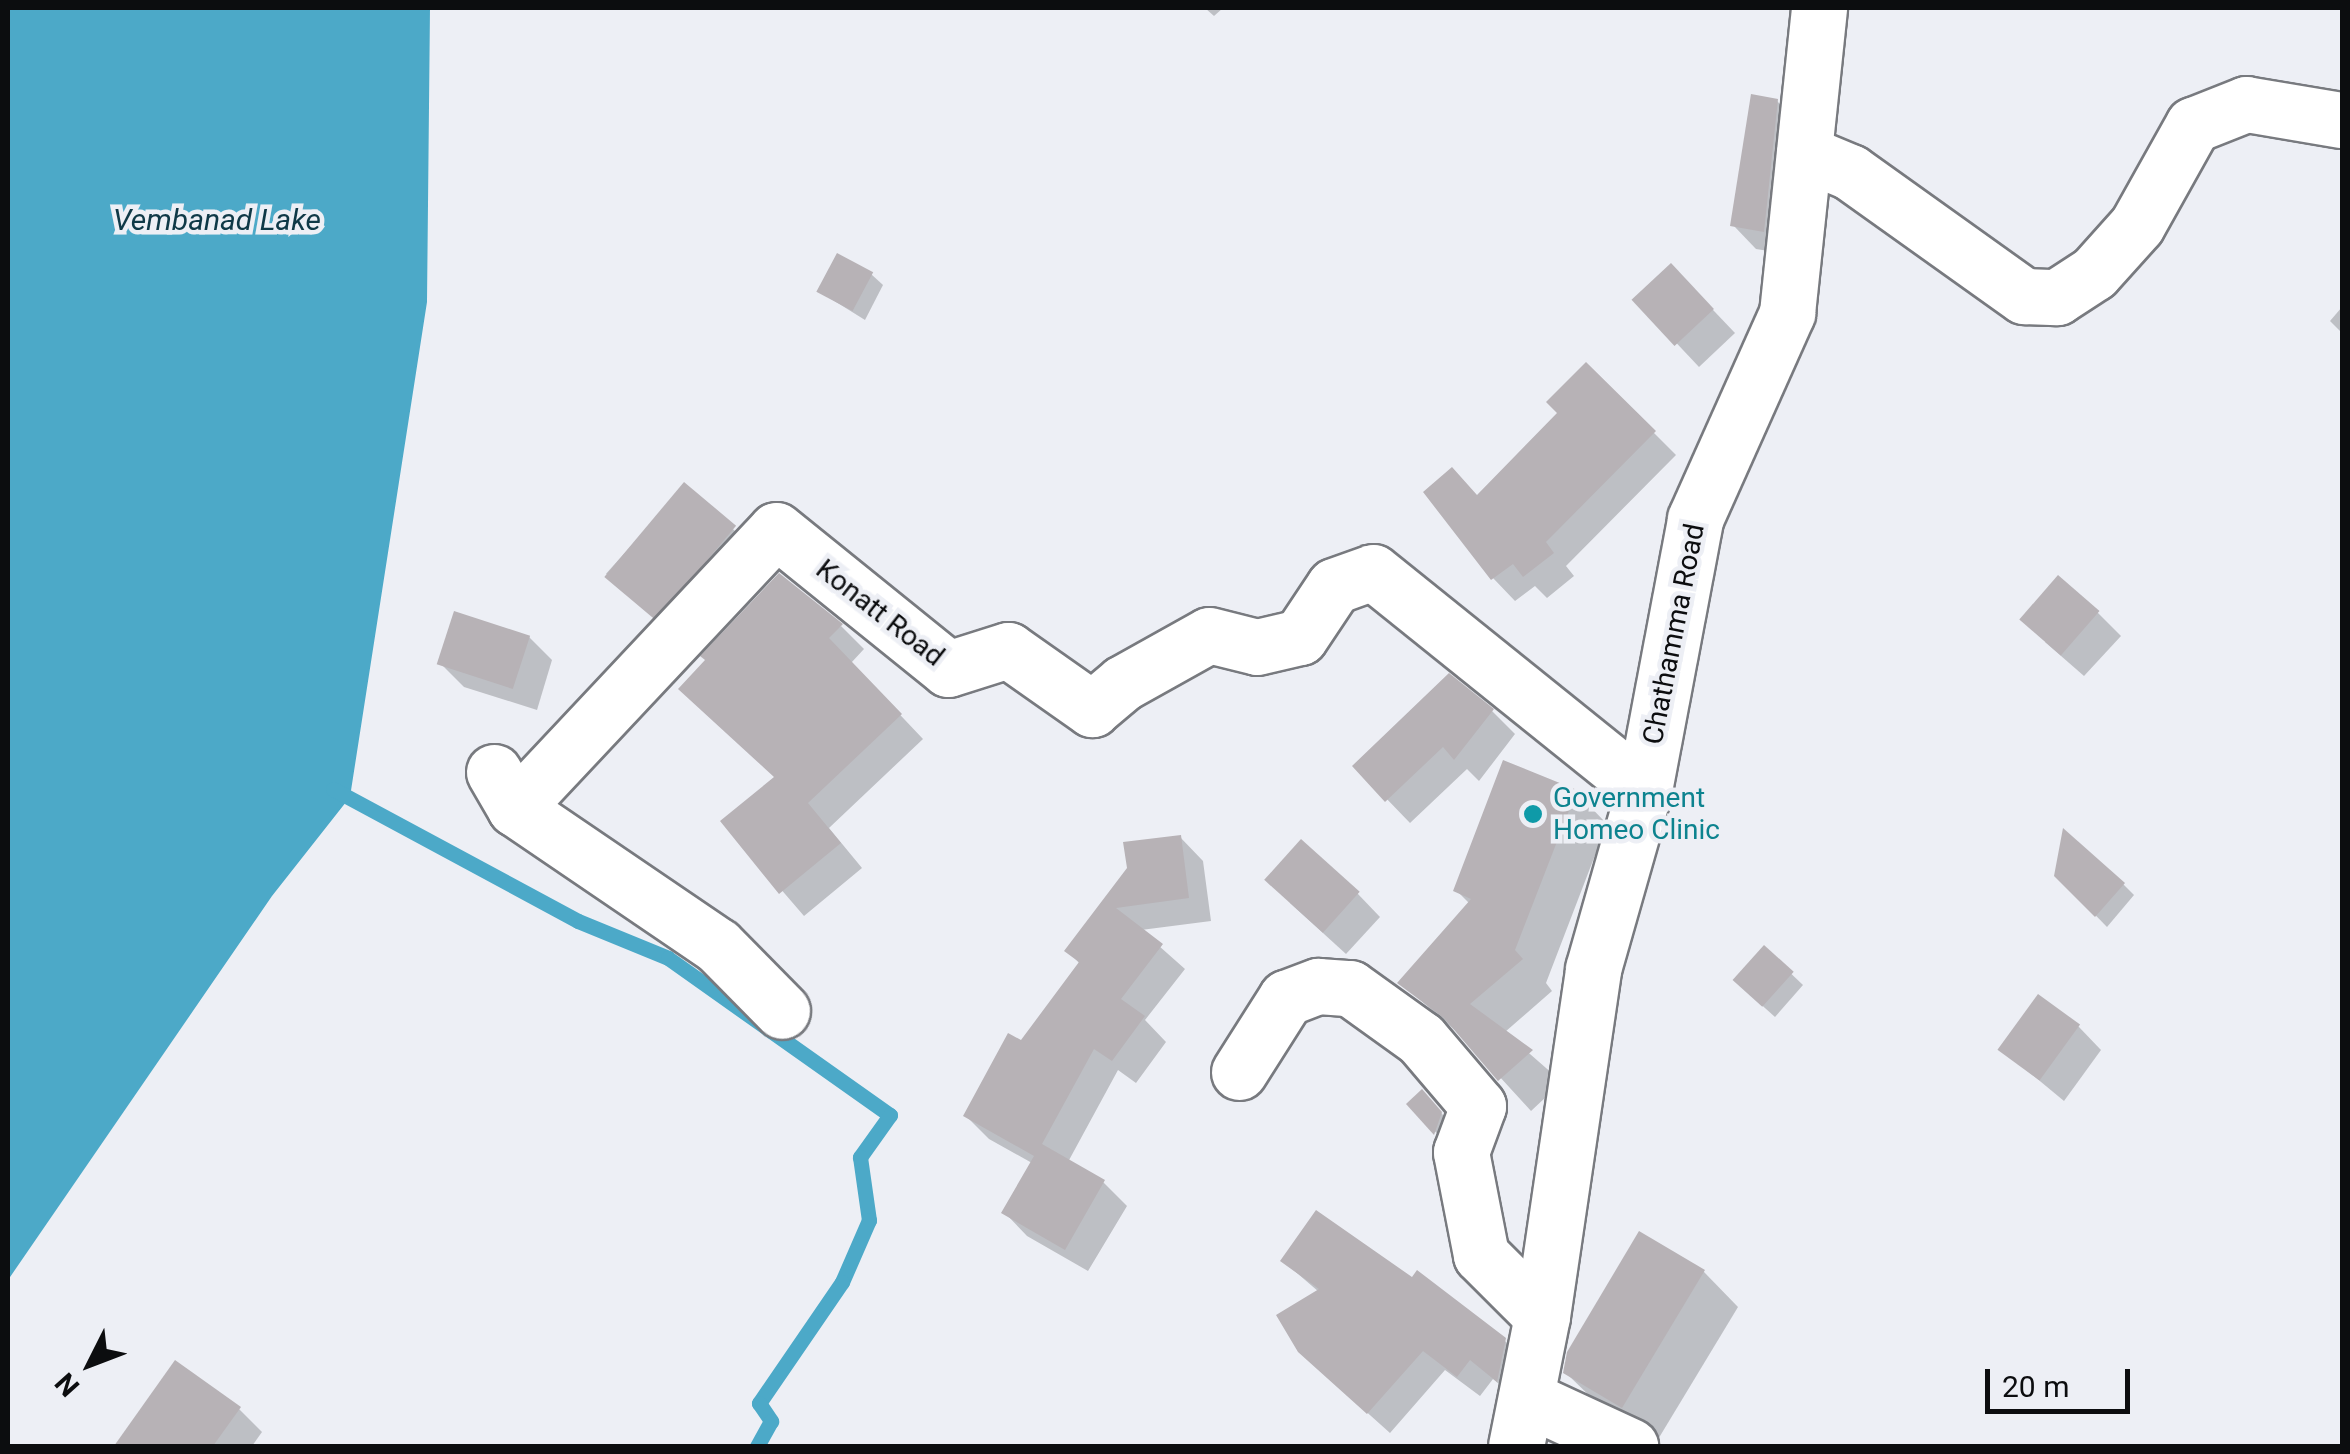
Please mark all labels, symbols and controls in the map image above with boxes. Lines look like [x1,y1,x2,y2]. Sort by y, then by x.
water label: Vembanad Lake [113,202,321,238]
street label: Chathamma Road [1636,521,1712,747]
street label: Konatt Road [809,553,951,673]
place label: Government Homeo Clinic [1553,781,1720,847]
marker: Government Homeo Clinic [1522,803,1544,825]
north arrow [40,1314,140,1414]
scale bar [1990,1349,2135,1411]
text: N [48,1366,86,1403]
text: 20 m [2002,1369,2069,1404]

